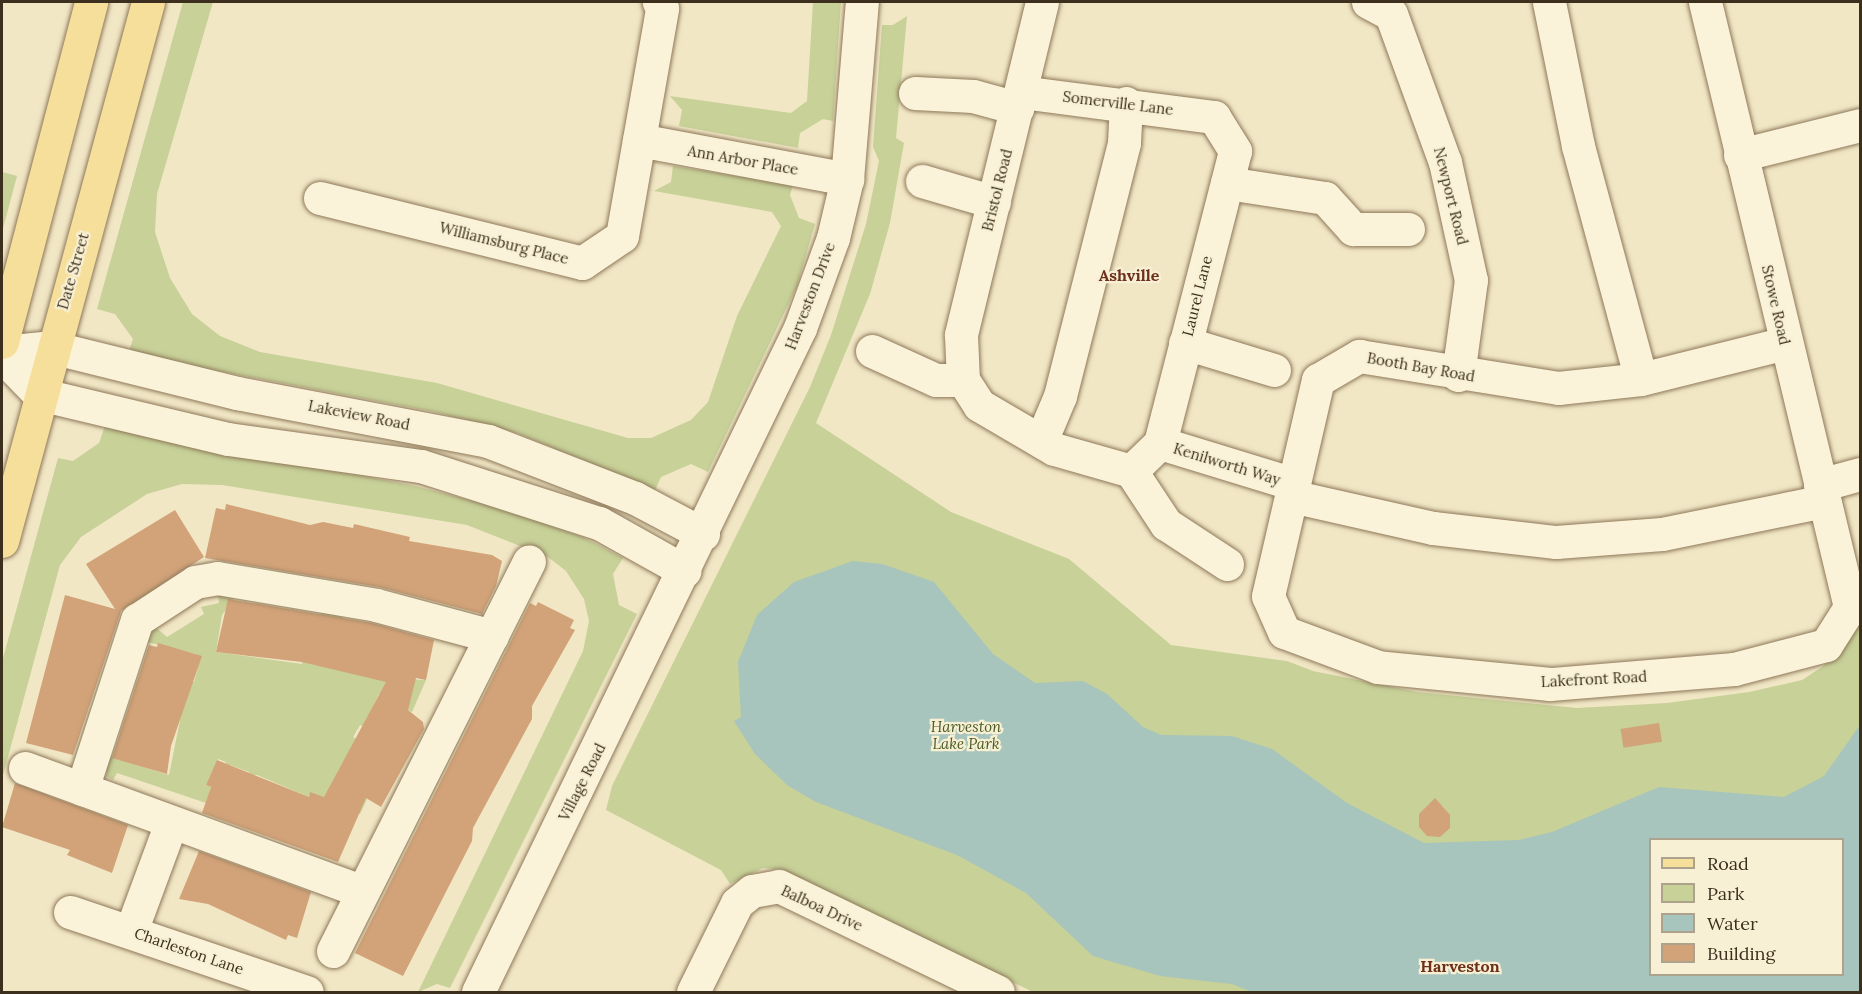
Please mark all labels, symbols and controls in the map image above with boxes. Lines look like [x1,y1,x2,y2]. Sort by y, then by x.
street label: Somerville Lane [1062,87,1174,119]
street label: Ann Arbor Place [686,141,800,179]
street label: Newport Road [1430,145,1472,247]
street label: Bristol Road [978,147,1016,233]
street label: Williamsburg Place [438,218,570,268]
street label: Date Street [53,230,93,312]
street label: Harveston Drive [781,240,839,352]
street label: Laurel Lane [1178,254,1216,338]
street label: Stowe Road [1758,263,1794,347]
district label: Ashville [1099,265,1159,285]
street label: Booth Bay Road [1366,349,1476,385]
street label: Lakeview Road [307,396,411,434]
street label: Kenilworth Way [1171,439,1283,489]
street label: Lakefront Road [1540,667,1648,691]
park label: Harveston Lake Park [931,717,1001,752]
street label: Village Road [555,740,609,824]
legend [1649,838,1844,976]
text: Road [1707,852,1749,875]
street label: Balboa Drive [778,881,866,935]
text: Park [1707,882,1744,905]
text: Water [1707,912,1758,935]
street label: Charleston Lane [132,924,246,978]
text: Building [1707,942,1775,965]
district label: Harveston [1420,956,1500,976]

